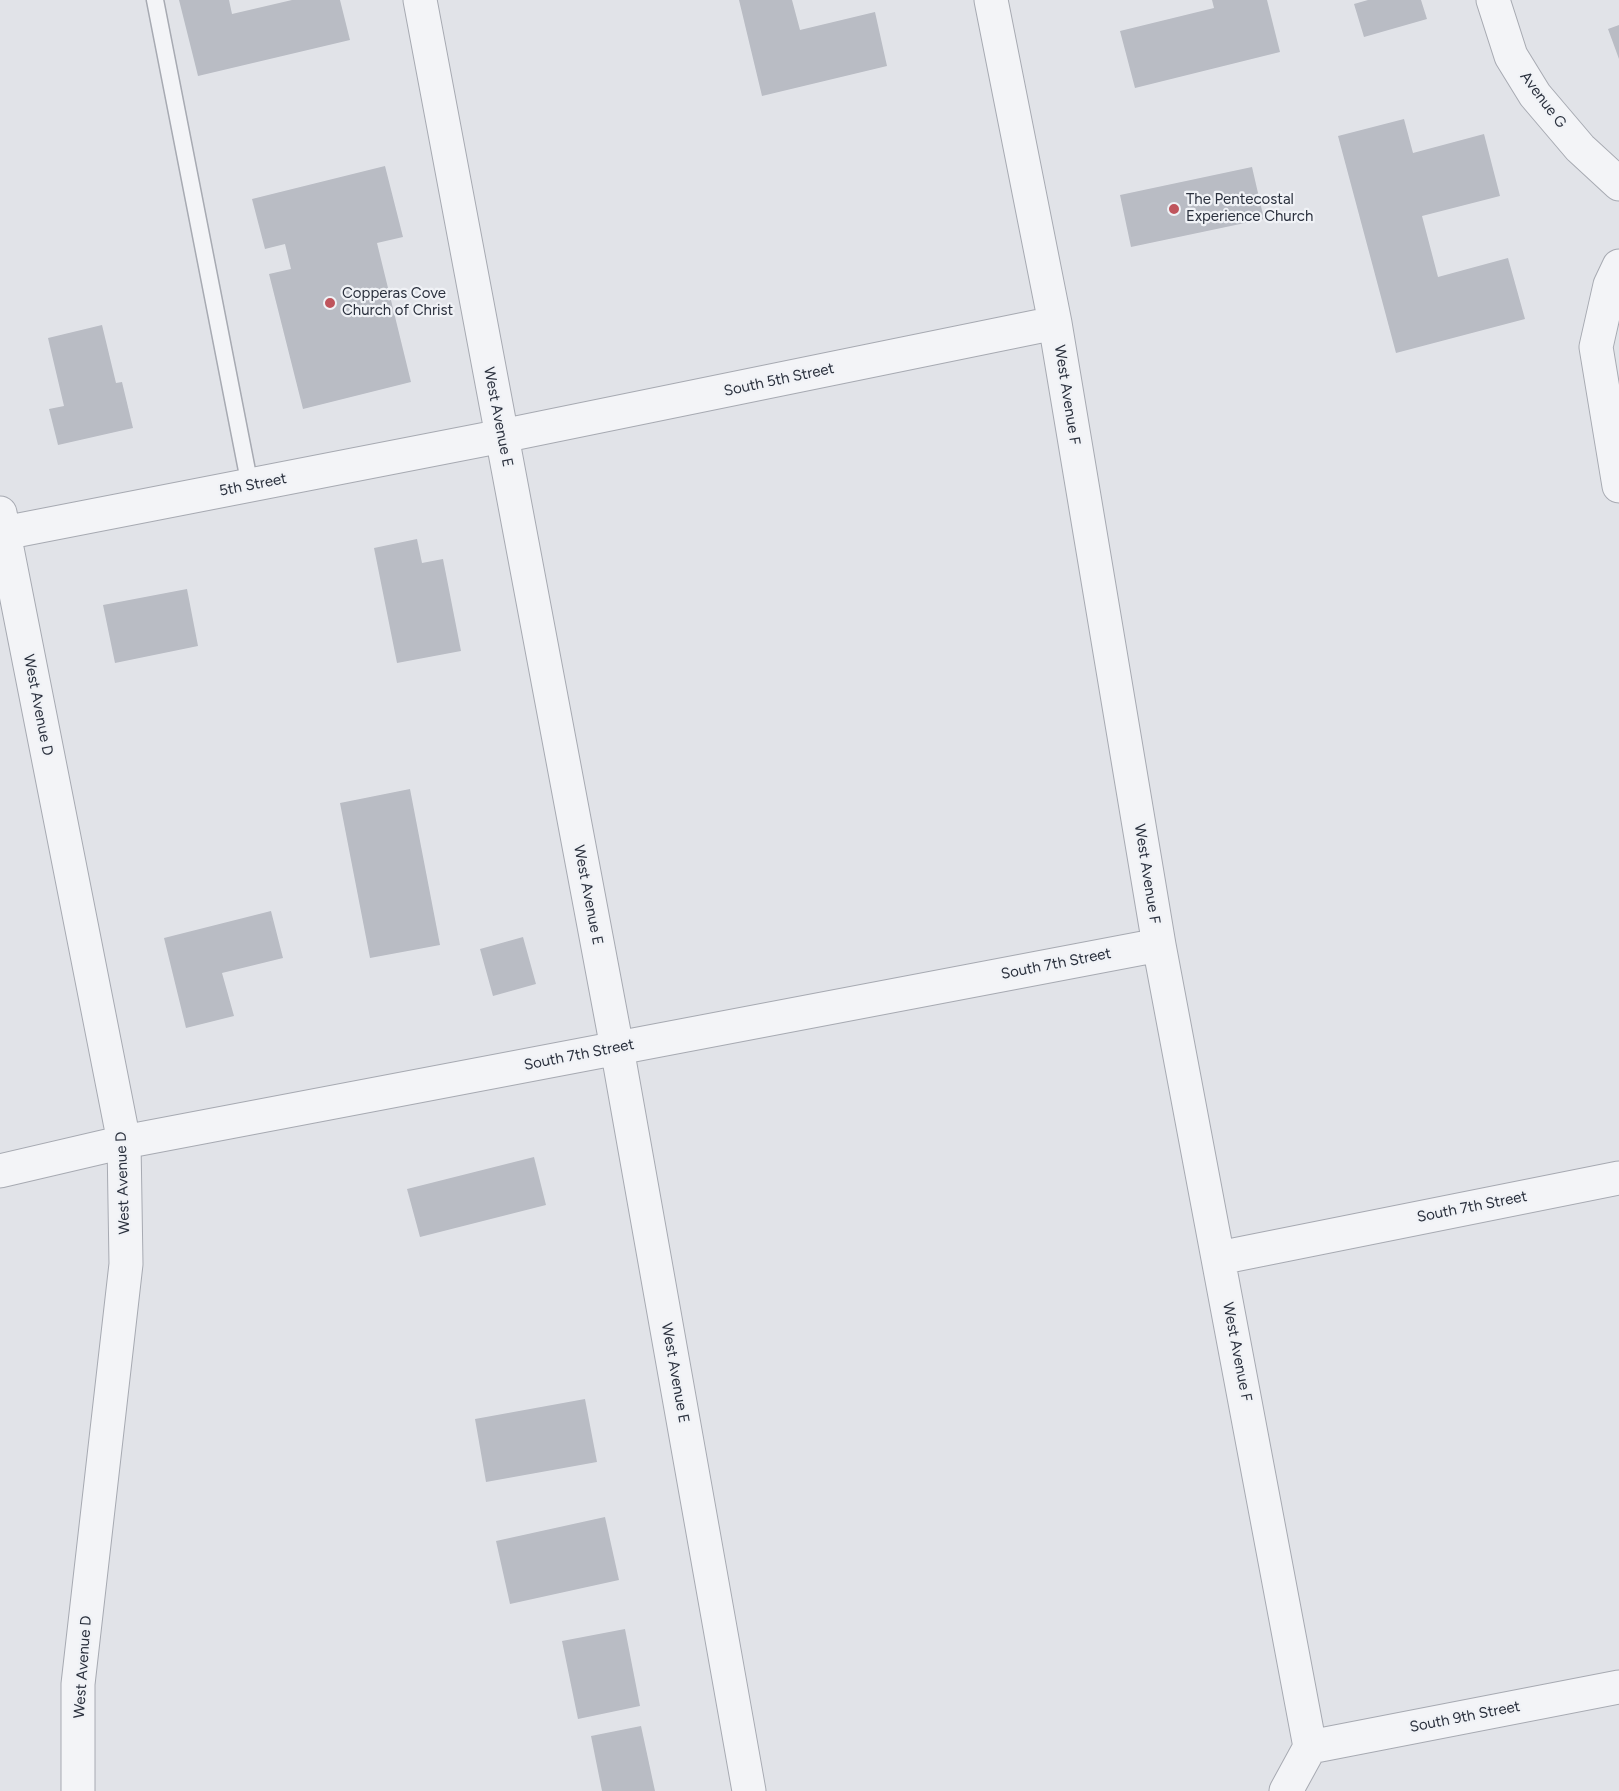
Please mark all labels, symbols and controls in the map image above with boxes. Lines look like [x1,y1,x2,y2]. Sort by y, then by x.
street label: Avenue G [1516,68,1570,132]
place label: The Pentecostal Experience Church [1186,191,1313,226]
marker: The Pentecostal Experience Church [1167,202,1181,216]
place label: Copperas Cove Church of Christ [342,285,453,320]
marker: Copperas Cove Church of Christ [323,296,337,310]
street label: West Avenue F [1050,344,1084,446]
street label: South 5th Street [722,360,836,400]
street label: West Avenue E [479,365,517,469]
street label: 5th Street [218,470,288,500]
street label: West Avenue D [19,653,57,757]
street label: West Avenue F [1130,823,1164,925]
street label: West Avenue E [569,843,607,947]
street label: South 7th Street [999,944,1113,984]
street label: South 7th Street [522,1035,636,1075]
street label: West Avenue D [112,1131,134,1235]
street label: South 7th Street [1415,1187,1529,1227]
street label: West Avenue F [1219,1301,1255,1403]
street label: West Avenue E [657,1321,693,1425]
street label: West Avenue D [70,1615,96,1719]
street label: South 9th Street [1408,1697,1522,1737]

